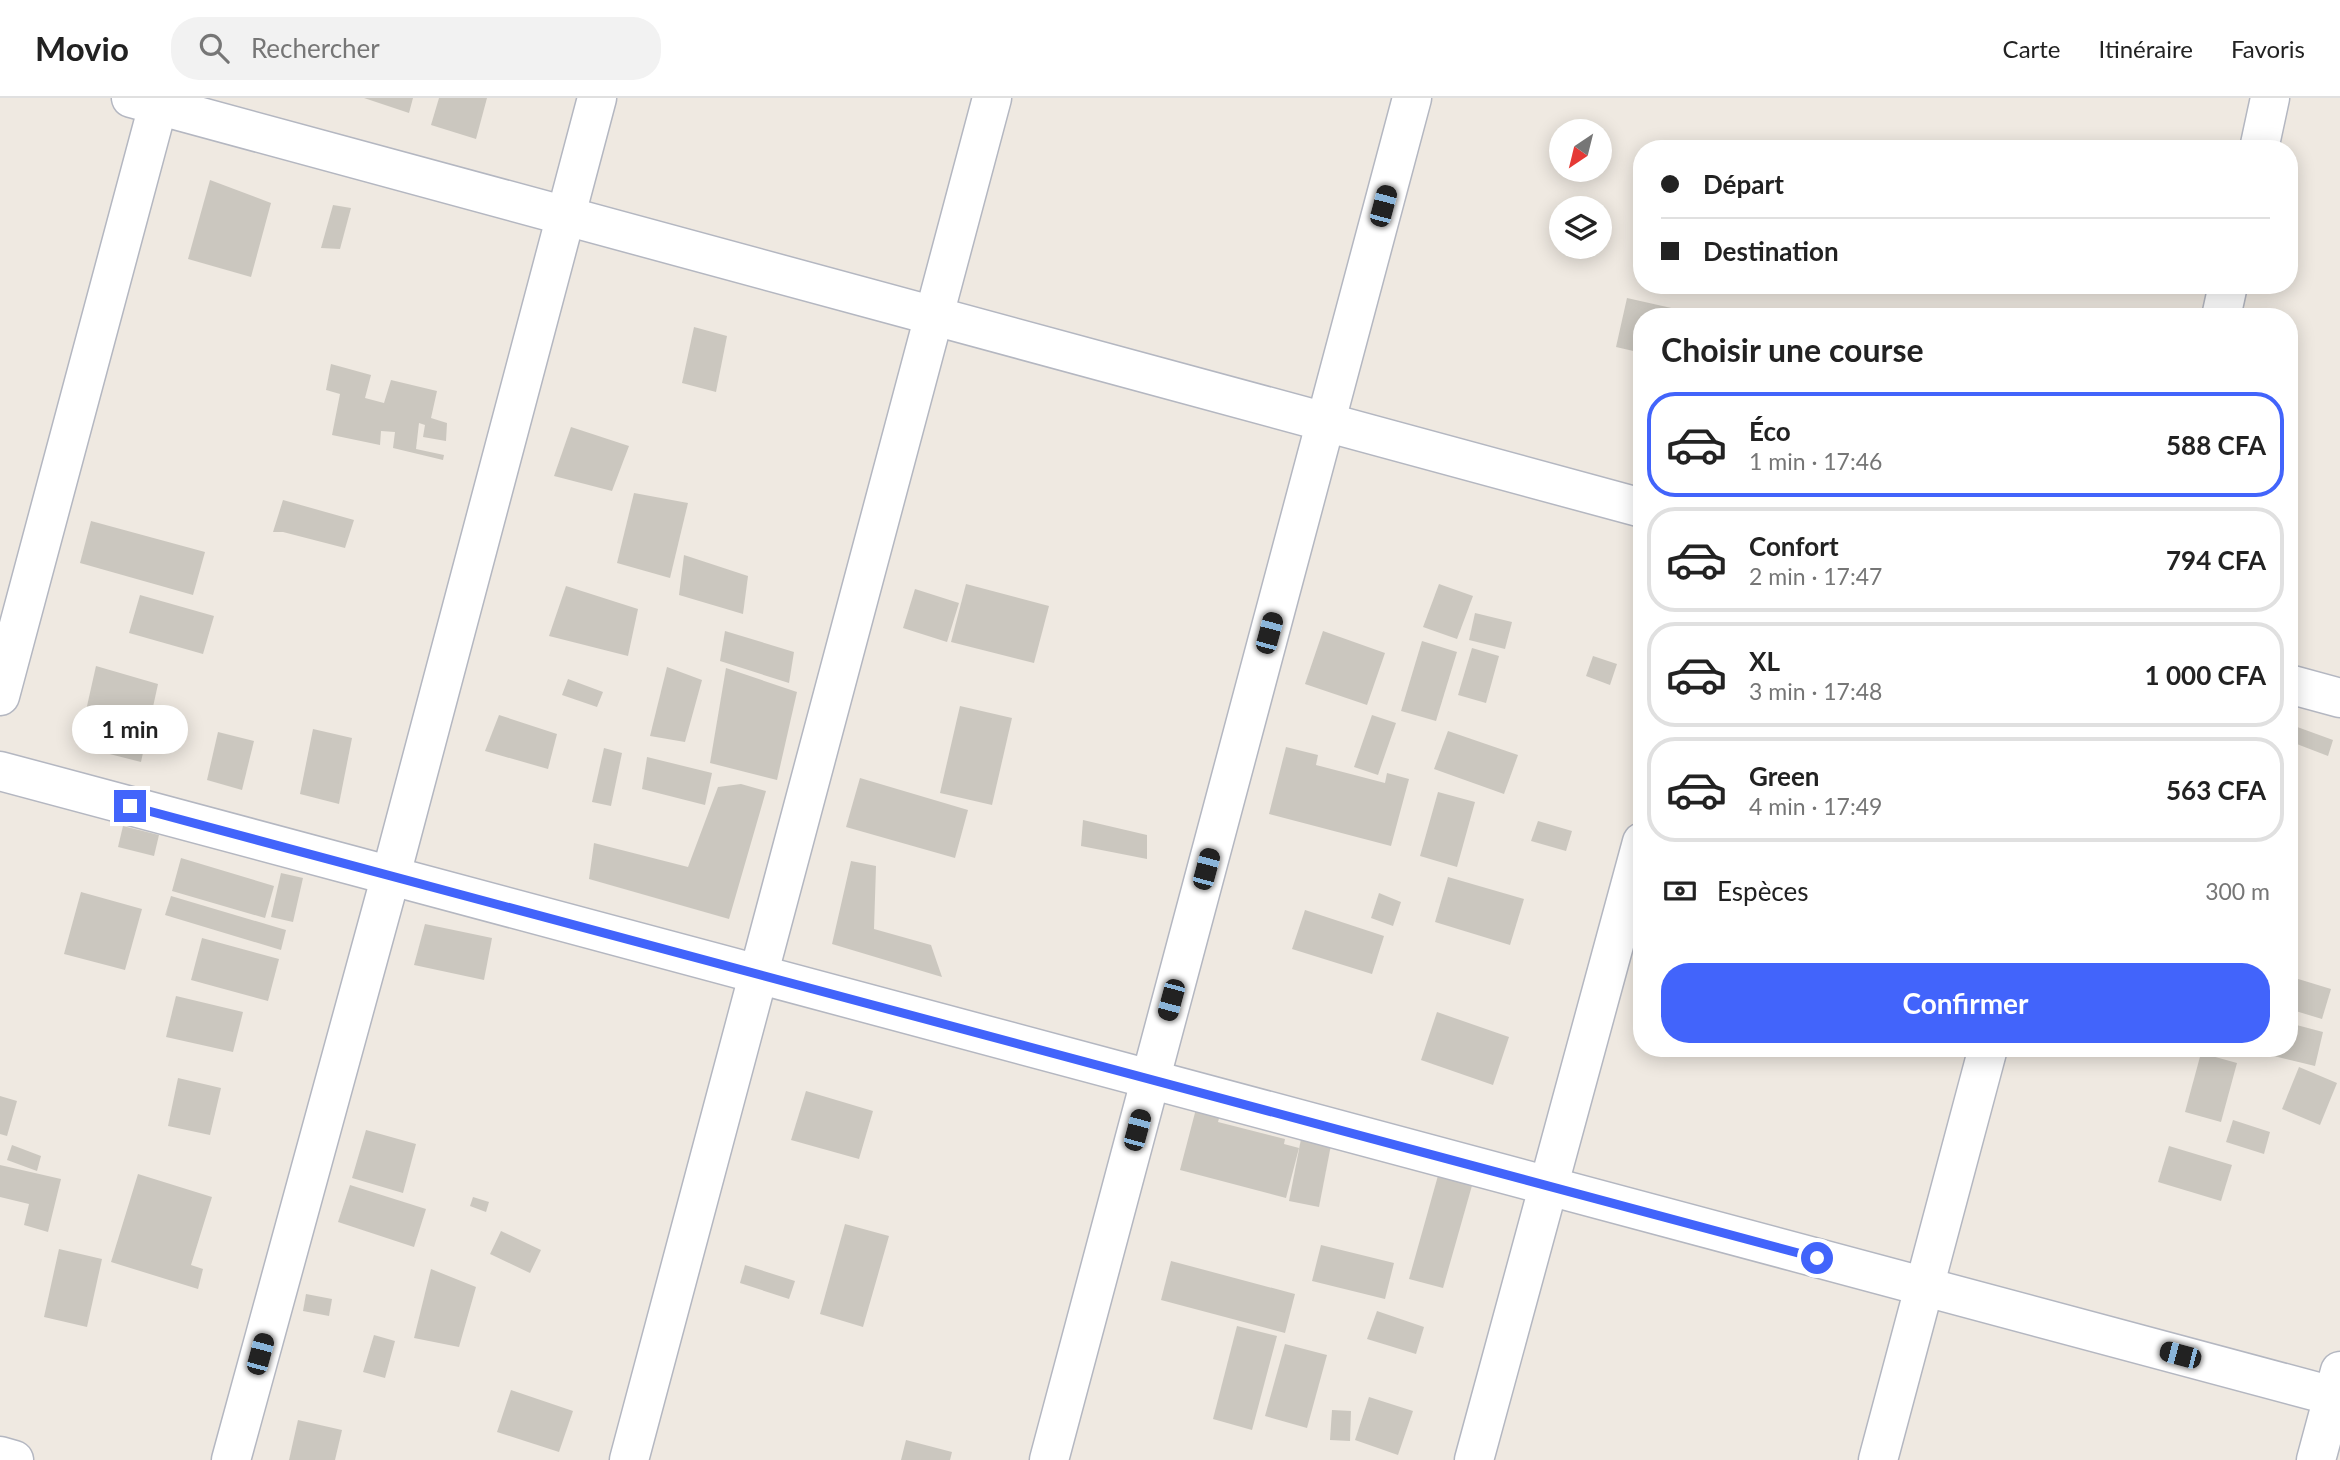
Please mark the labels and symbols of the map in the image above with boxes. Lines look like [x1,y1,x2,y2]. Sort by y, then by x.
north arrow [1549,119,1612,182]
car [1368,183,1399,229]
car [1254,610,1285,656]
callout: 1 min [72,704,188,754]
route end [114,790,146,822]
car [1191,846,1222,892]
car [1156,977,1187,1023]
car [1122,1107,1153,1153]
route start [1801,1242,1833,1274]
car [245,1331,276,1377]
car [2157,1339,2204,1371]

